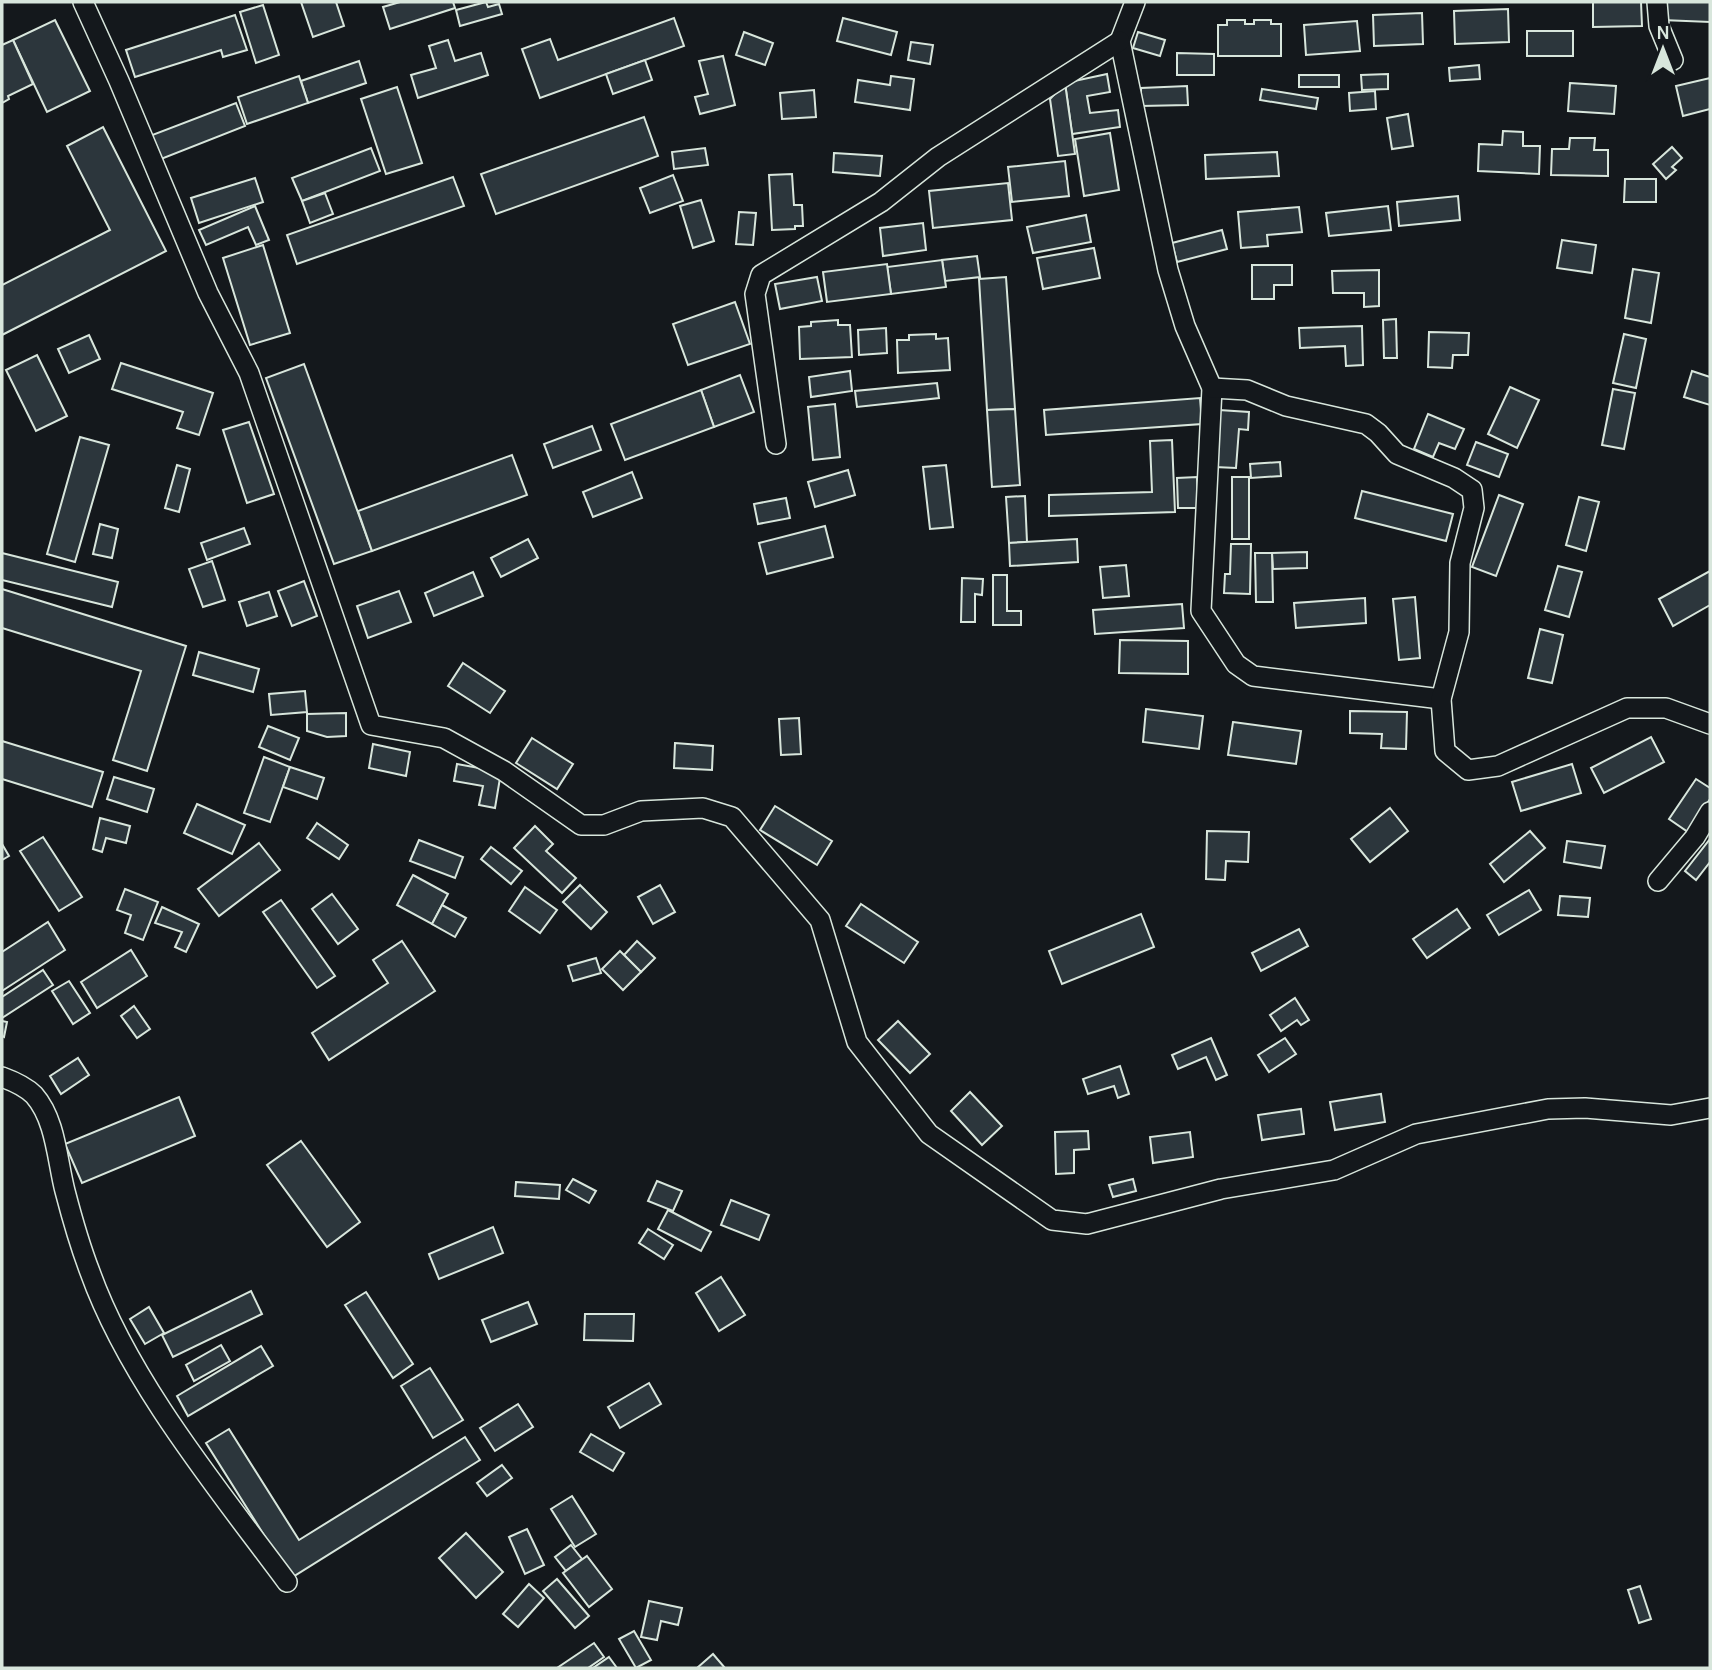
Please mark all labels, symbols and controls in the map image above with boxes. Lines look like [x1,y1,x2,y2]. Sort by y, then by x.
north arrow [1628,14,1698,84]
text: N [1656,22,1670,44]

